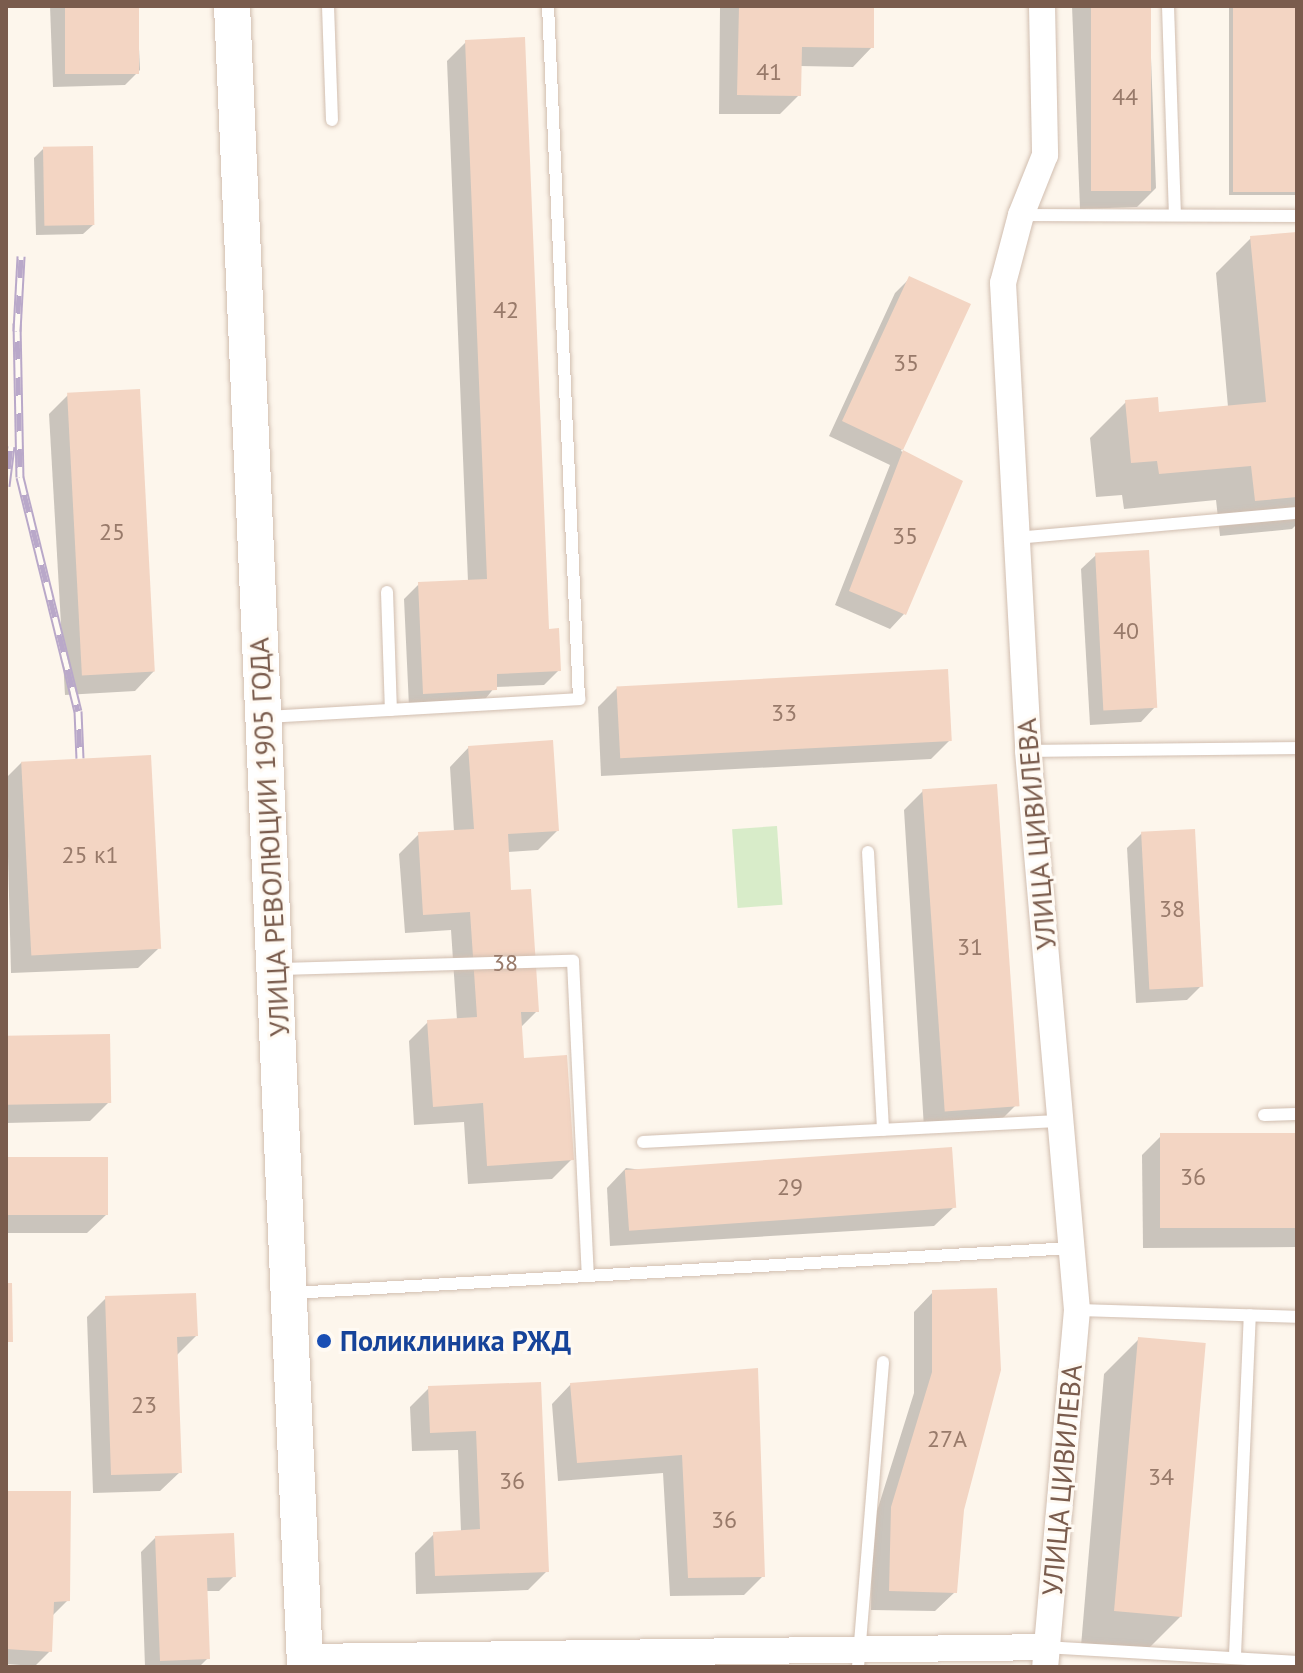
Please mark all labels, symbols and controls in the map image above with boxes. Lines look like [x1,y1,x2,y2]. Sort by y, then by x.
house number: 41 [756,58,782,86]
house number: 44 [1112,83,1138,111]
house number: 42 [493,296,519,324]
house number: 35 [893,349,919,377]
house number: 25 [99,518,125,546]
house number: 35 [892,522,918,550]
house number: 40 [1113,617,1139,645]
street label: УЛИЦА РЕВОЛЮЦИИ 1905 ГОДА [242,636,296,1038]
house number: 33 [771,699,797,727]
street label: УЛИЦА ЦИВИЛЕВА [1009,716,1063,952]
house number: 25 к1 [61,841,119,869]
house number: 38 [1159,895,1185,923]
house number: 31 [957,933,983,961]
house number: 38 [492,949,518,977]
house number: 36 [1180,1163,1206,1191]
house number: 29 [777,1173,803,1201]
place label: Поликлиника РЖД [340,1324,571,1358]
marker: Поликлиника РЖД [315,1332,333,1350]
street label: УЛИЦА ЦИВИЛЕВА [1035,1362,1089,1598]
house number: 23 [131,1391,157,1419]
house number: 27А [927,1425,967,1453]
house number: 34 [1148,1463,1174,1491]
house number: 36 [499,1467,525,1495]
house number: 36 [711,1506,737,1534]

